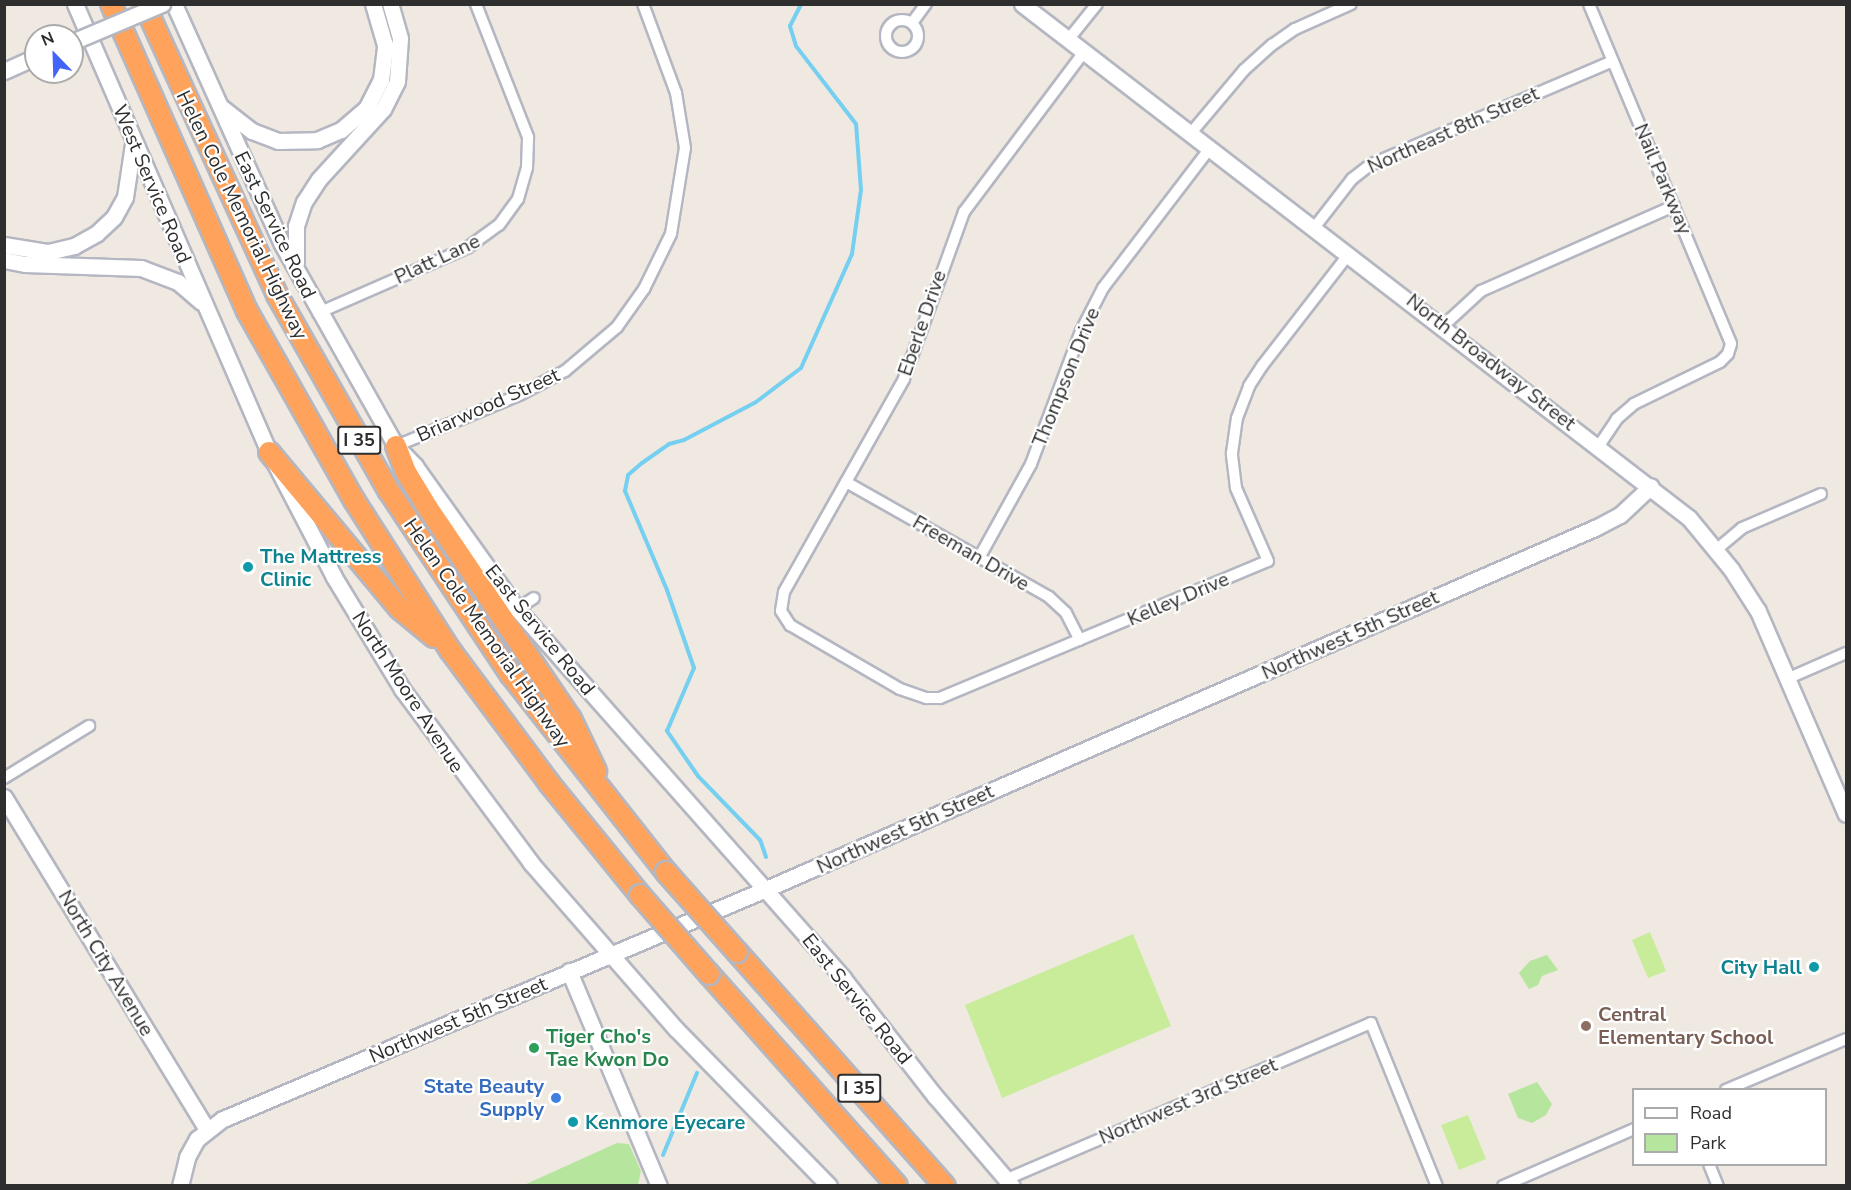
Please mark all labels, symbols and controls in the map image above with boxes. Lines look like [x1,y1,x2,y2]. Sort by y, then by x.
north arrow [24,24,84,84]
text: N [38,27,58,52]
street label: Northeast 8th Street [1364,81,1542,179]
street label: Helen Cole Memorial Highway [171,87,313,343]
street label: West Service Road [108,101,196,267]
street label: Nail Parkway [1629,120,1697,238]
street label: East Service Road [229,147,321,303]
street label: Platt Lane [390,229,484,289]
street label: Eberle Drive [893,267,951,379]
street label: North Broadway Street [1402,288,1580,436]
street label: Thompson Drive [1027,304,1105,450]
street label: Briarwood Street [413,363,563,447]
road number: I 35 [336,425,382,455]
street label: Freeman Drive [908,510,1034,596]
street label: Helen Cole Memorial Highway [399,514,575,752]
place label: The Mattress Clinic [260,544,381,591]
marker: The Mattress Clinic [241,560,255,574]
street label: East Service Road [480,560,600,700]
street label: Kelley Drive [1124,567,1232,631]
street label: Northwest 5th Street [1258,585,1442,685]
street label: North Moore Avenue [347,607,469,777]
street label: Northwest 5th Street [813,779,997,879]
street label: North City Avenue [53,886,159,1040]
street label: East Service Road [797,929,917,1069]
place label: City Hall [1720,955,1802,979]
marker: City Hall [1807,960,1821,974]
street label: Northwest 5th Street [365,972,551,1068]
place label: Central Elementary School [1598,1002,1773,1049]
marker: Central Elementary School [1579,1019,1593,1033]
place label: Tiger Cho's Tae Kwon Do [546,1024,669,1071]
marker: Tiger Cho's Tae Kwon Do [527,1041,541,1055]
street label: Northwest 3rd Street [1095,1053,1281,1149]
road number: I 35 [836,1073,882,1103]
place label: State Beauty Supply [424,1074,544,1121]
legend [1632,1088,1827,1166]
marker: State Beauty Supply [549,1091,563,1105]
text: Road [1690,1101,1732,1125]
place label: Kenmore Eyecare [585,1110,745,1134]
marker: Kenmore Eyecare [566,1115,580,1129]
text: Park [1690,1131,1726,1155]

